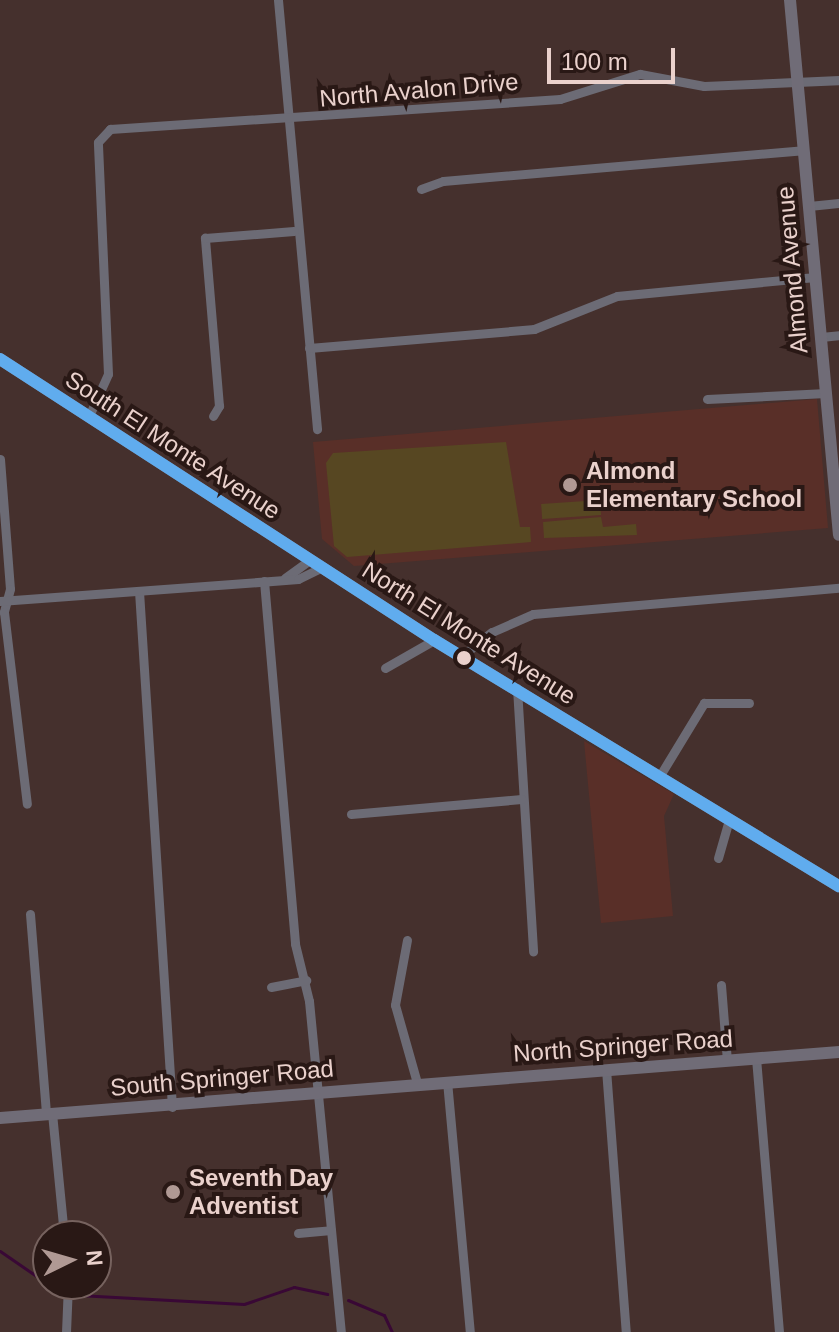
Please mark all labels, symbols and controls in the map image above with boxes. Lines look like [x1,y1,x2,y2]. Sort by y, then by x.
scale bar [551,32,679,82]
text: 100 m [561,48,628,75]
street label: North Avalon Drive [318,67,520,113]
street label: Almond Avenue [770,185,814,355]
street label: South El Monte Avenue [60,364,286,526]
place label: Almond Elementary School [586,457,802,513]
marker: Almond Elementary School [561,476,579,494]
street label: North El Monte Avenue [356,555,582,711]
unlabelled marker [456,650,472,666]
street label: North Springer Road [512,1024,734,1068]
street label: South Springer Road [109,1054,335,1102]
place label: Seventh Day Adventist [189,1164,333,1220]
marker: Seventh Day Adventist [164,1183,182,1201]
north arrow [32,1220,112,1300]
text: N [81,1249,108,1267]

